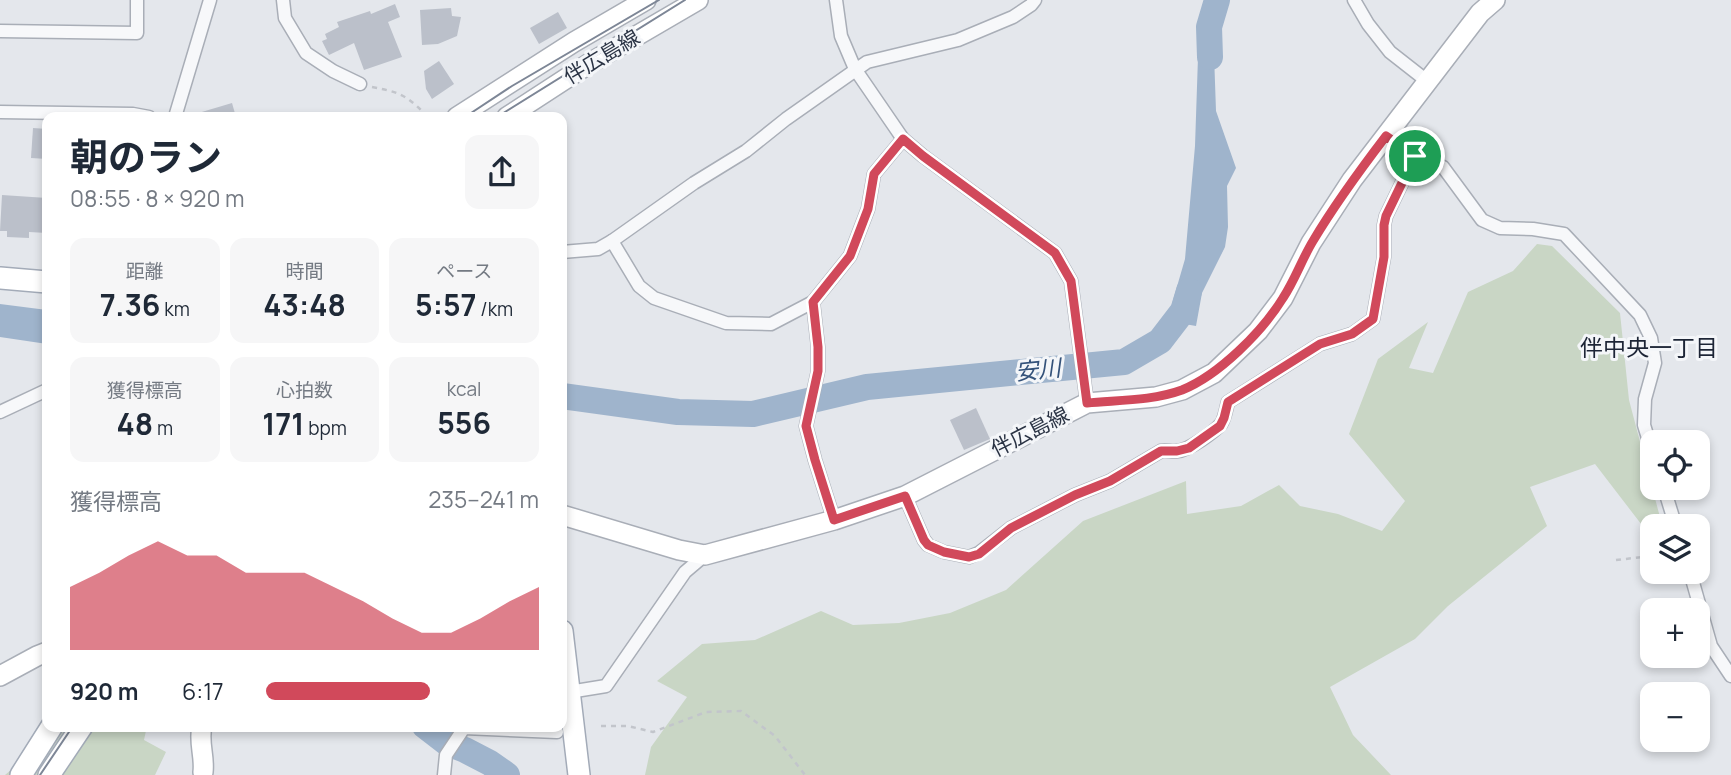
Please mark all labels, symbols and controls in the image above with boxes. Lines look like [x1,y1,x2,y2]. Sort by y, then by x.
street label: 伴広島線 [558,23,645,90]
pin [1385,126,1445,186]
text: 朝のラン [70,130,222,182]
button: share [465,135,539,209]
icon: arrive [1396,137,1434,175]
text: 08:55 · 8 × 920 m [70,182,245,214]
text: 距離 [126,258,164,284]
text: 時間 [285,258,324,284]
text: ペース [436,258,492,284]
text: 7.36 [100,284,161,325]
text: 43:48 [263,284,346,325]
text: 5:57 [415,284,477,325]
text: km [161,296,190,322]
text: /km [477,296,513,322]
district label: 伴中央一丁目 [1580,331,1718,363]
water label: 安川 [1013,350,1065,387]
text: kcal [447,376,482,402]
text: 獲得標高 [107,377,183,403]
text: 心拍数 [276,377,333,403]
street label: 伴広島線 [986,400,1073,463]
text: 556 [437,402,491,443]
text: 48 [117,403,153,444]
text: 171 [262,403,304,444]
text: m [153,415,173,441]
text: bpm [304,415,347,441]
map controls [1640,430,1710,752]
button: locate [1640,430,1710,500]
text: 235–241 m [428,483,539,515]
text: 獲得標高 [70,485,162,517]
button: layers [1640,514,1710,584]
button: + [1640,598,1710,668]
text: 920 m [70,675,138,707]
text: 6:17 [182,675,224,707]
button: − [1640,682,1710,752]

